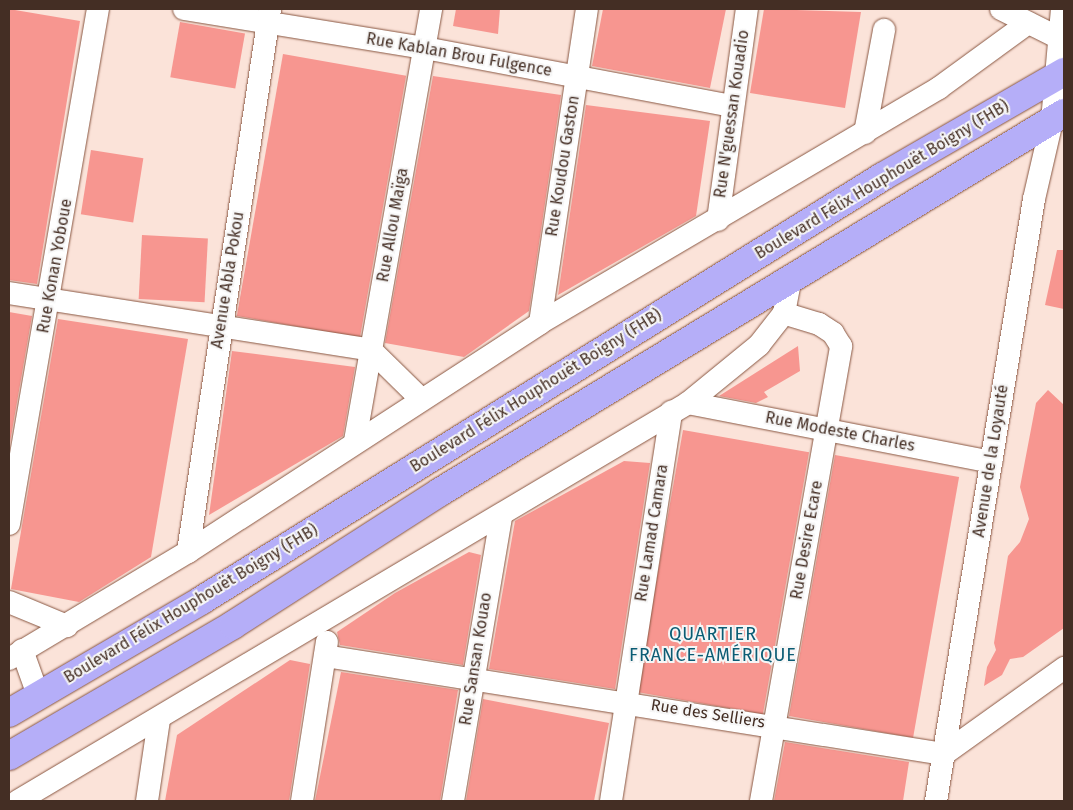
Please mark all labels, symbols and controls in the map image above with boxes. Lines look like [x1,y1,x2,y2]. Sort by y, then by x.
street label: Rue Kablan Brou Fulgence [365,29,553,81]
street label: Rue N'guessan Kouadio [711,29,753,199]
street label: Rue Koudou Gaston [542,94,584,238]
street label: Boulevard Félix Houphouët Boigny (FHB) [752,96,1012,264]
street label: Rue Allou Maïga [374,166,412,284]
street label: Rue Konan Yoboue [34,197,76,335]
street label: Avenue Abla Pokou [208,210,248,350]
street label: Boulevard Félix Houphouët Boigny (FHB) [407,305,665,477]
street label: Avenue de la Loyauté [969,383,1013,539]
street label: Rue Modeste Charles [764,408,916,456]
street label: Rue Lamad Camara [632,463,672,603]
street label: Rue Desire Ecare [787,479,827,601]
street label: Boulevard Félix Houphouët Boigny (FHB) [61,520,321,688]
street label: Rue Sansan Kouao [456,591,496,727]
district label: QUARTIER FRANCE-AMÉRIQUE [627,624,799,666]
street label: Rue des Selliers [650,695,766,733]

